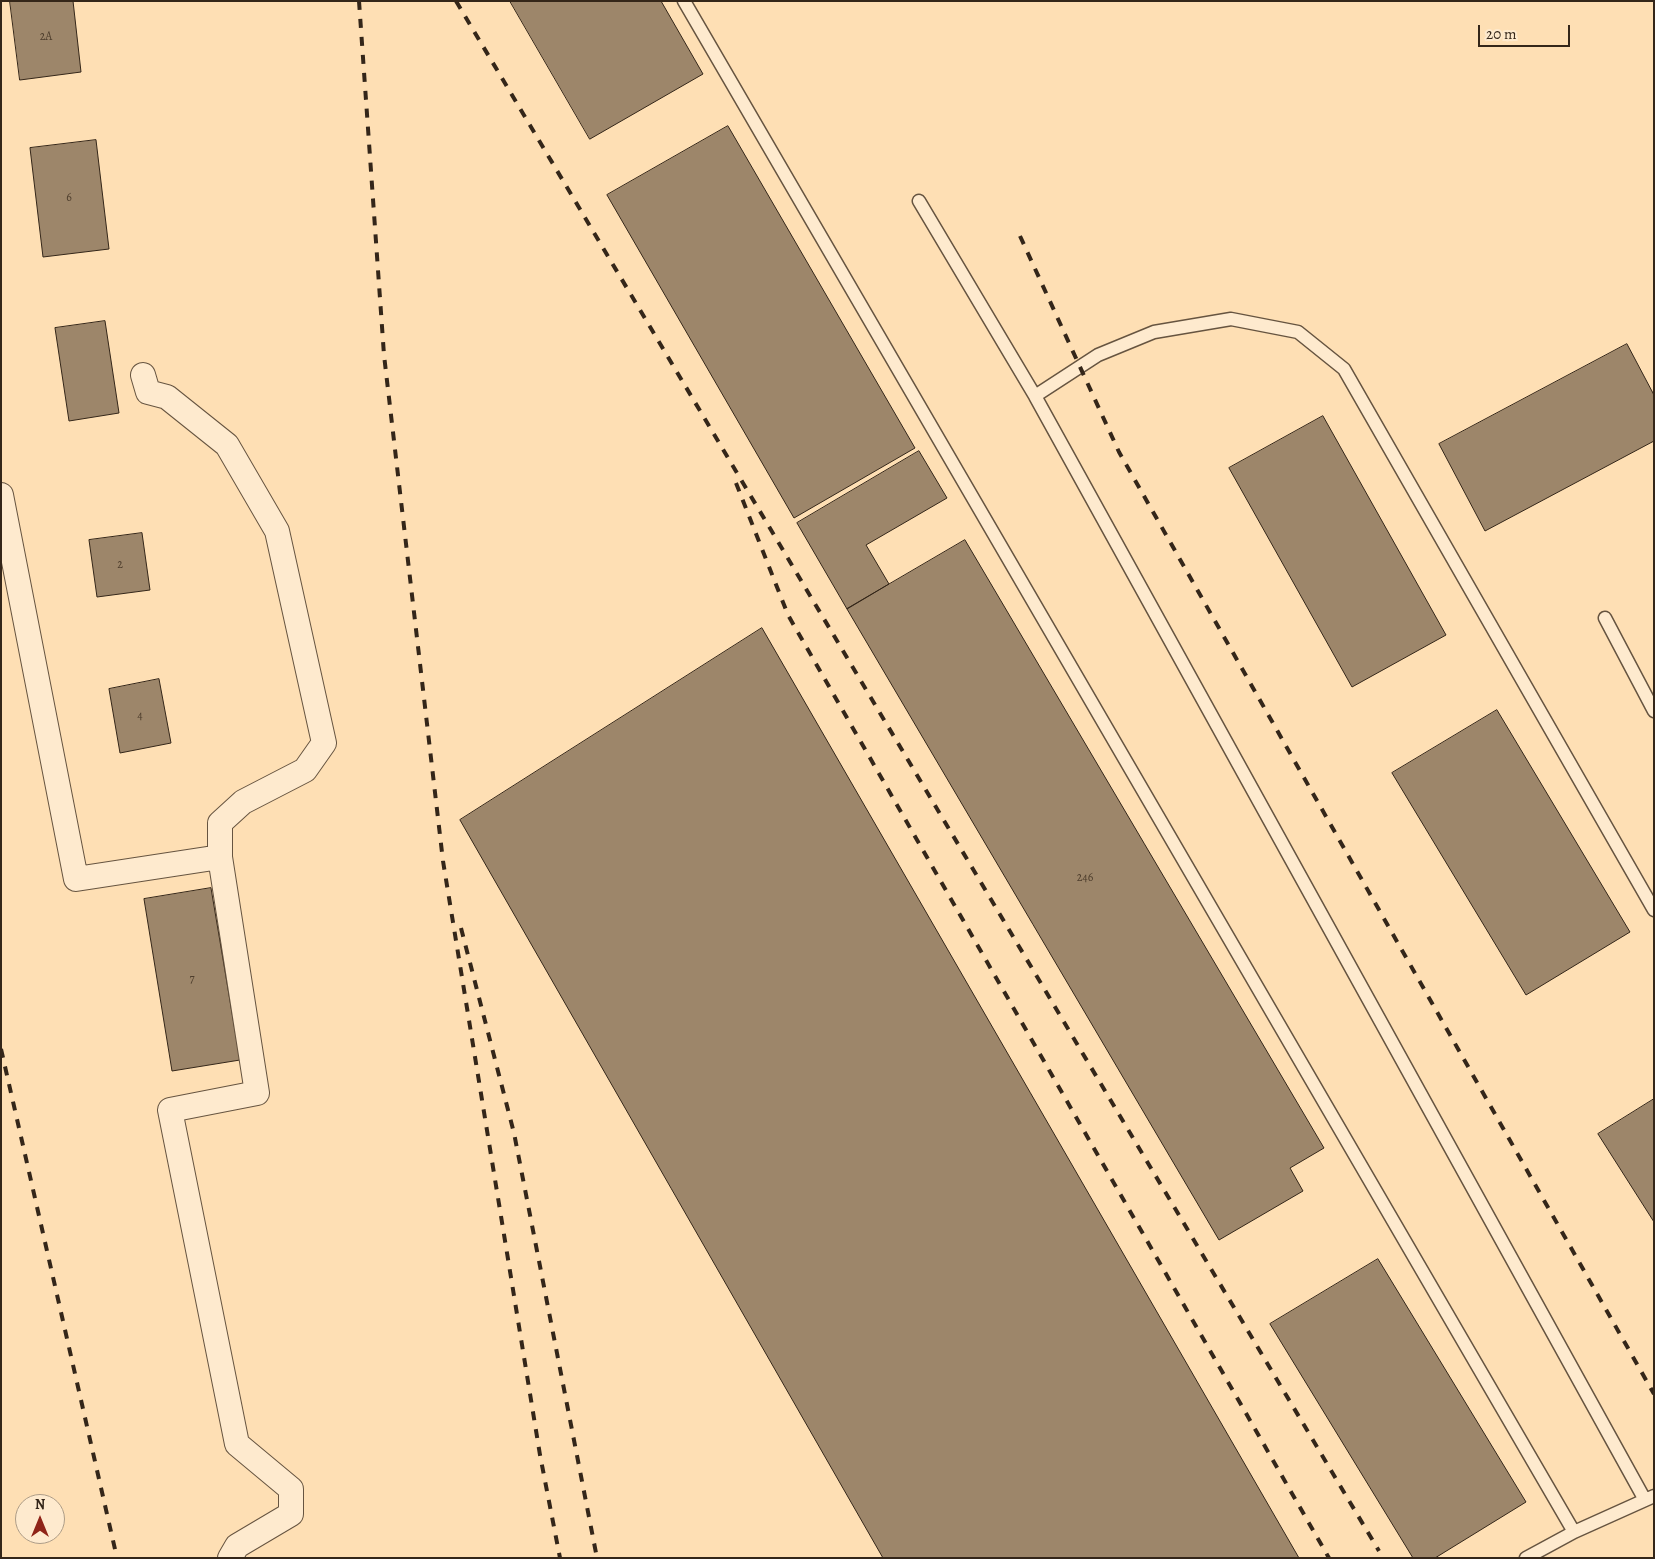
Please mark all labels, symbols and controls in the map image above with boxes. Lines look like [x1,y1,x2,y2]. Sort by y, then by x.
scale bar [1480,15,1572,47]
text: 20 m [1486,24,1517,44]
house number: 2А [40,30,52,44]
house number: 6 [66,191,72,205]
house number: 2 [117,558,123,572]
house number: 4 [137,709,143,723]
house number: 246 [1077,871,1093,885]
house number: 7 [189,972,195,986]
north arrow [15,1494,65,1544]
text: N [35,1495,45,1514]

